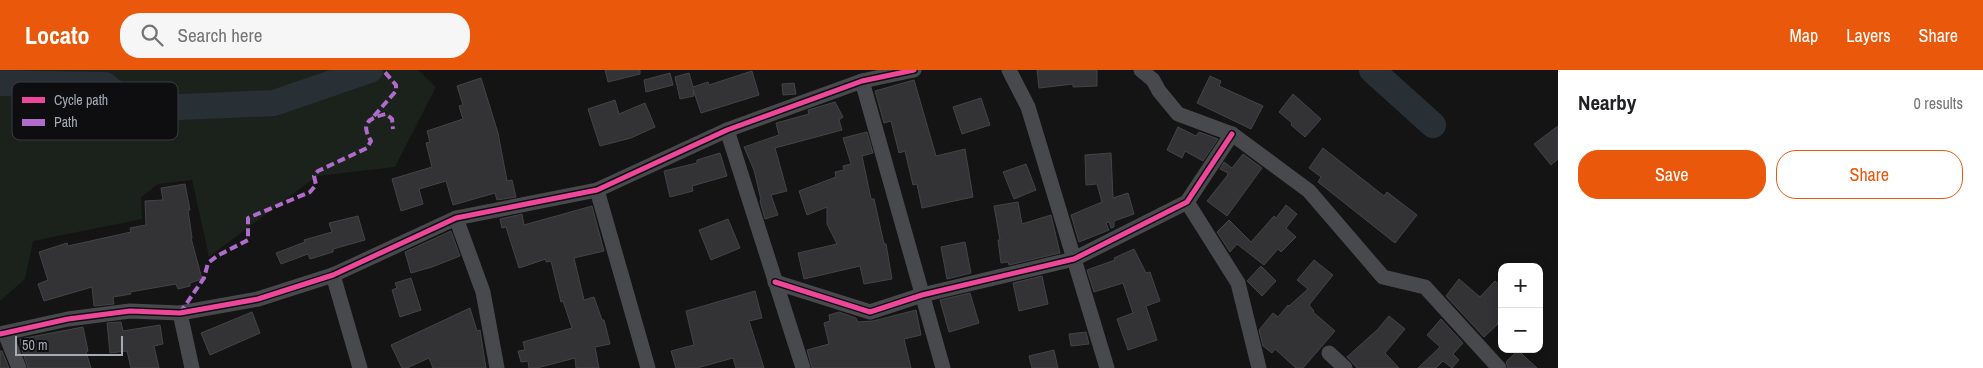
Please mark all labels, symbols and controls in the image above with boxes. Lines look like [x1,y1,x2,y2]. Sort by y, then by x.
search box [120,13,470,58]
text: Locato [25,19,90,51]
icon: search [138,21,166,49]
text: Search here [178,22,262,48]
text: Map [1790,23,1818,48]
text: Layers [1846,23,1891,48]
text: Share [1919,23,1958,48]
legend [12,82,178,140]
text: Nearby [1578,88,1636,117]
text: Cycle path [54,91,108,109]
text: 0 results [1913,92,1963,114]
text: Path [54,113,78,131]
button: Save [1578,150,1766,199]
button: Share [1776,150,1963,199]
map controls [1498,263,1543,353]
button: + [1498,263,1543,308]
button: − [1498,308,1543,353]
scale bar [15,333,122,356]
text: 50 m [22,336,48,354]

